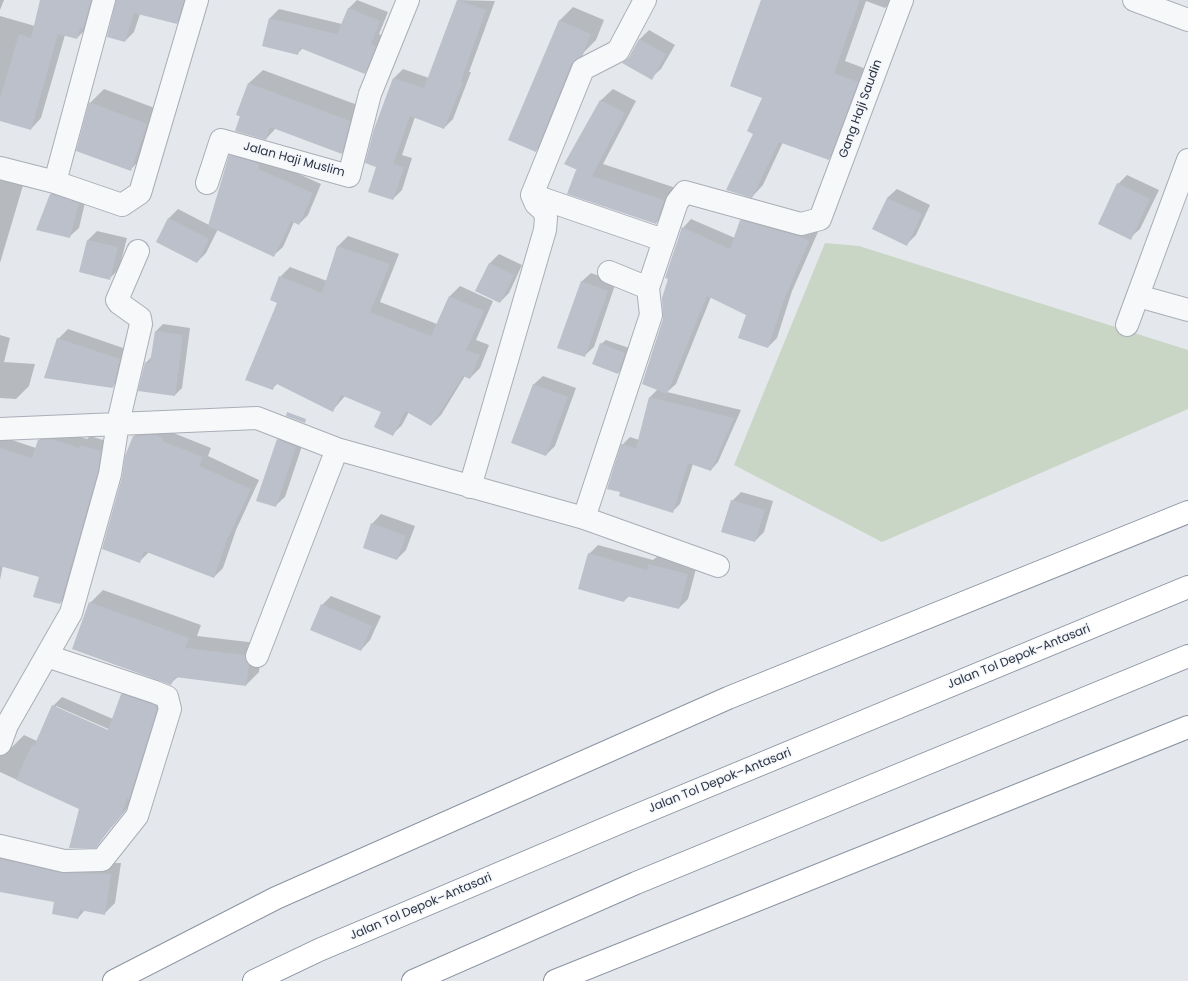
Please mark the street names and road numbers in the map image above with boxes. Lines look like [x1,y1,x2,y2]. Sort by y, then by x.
street label: Gang Haji Saudin [837,58,885,160]
street label: Jalan Haji Muslim [242,140,346,180]
street label: Jalan Tol Depok–Antasari [945,622,1093,692]
street label: Jalan Tol Depok–Antasari [646,746,794,816]
street label: Jalan Tol Depok–Antasari [348,871,494,943]

